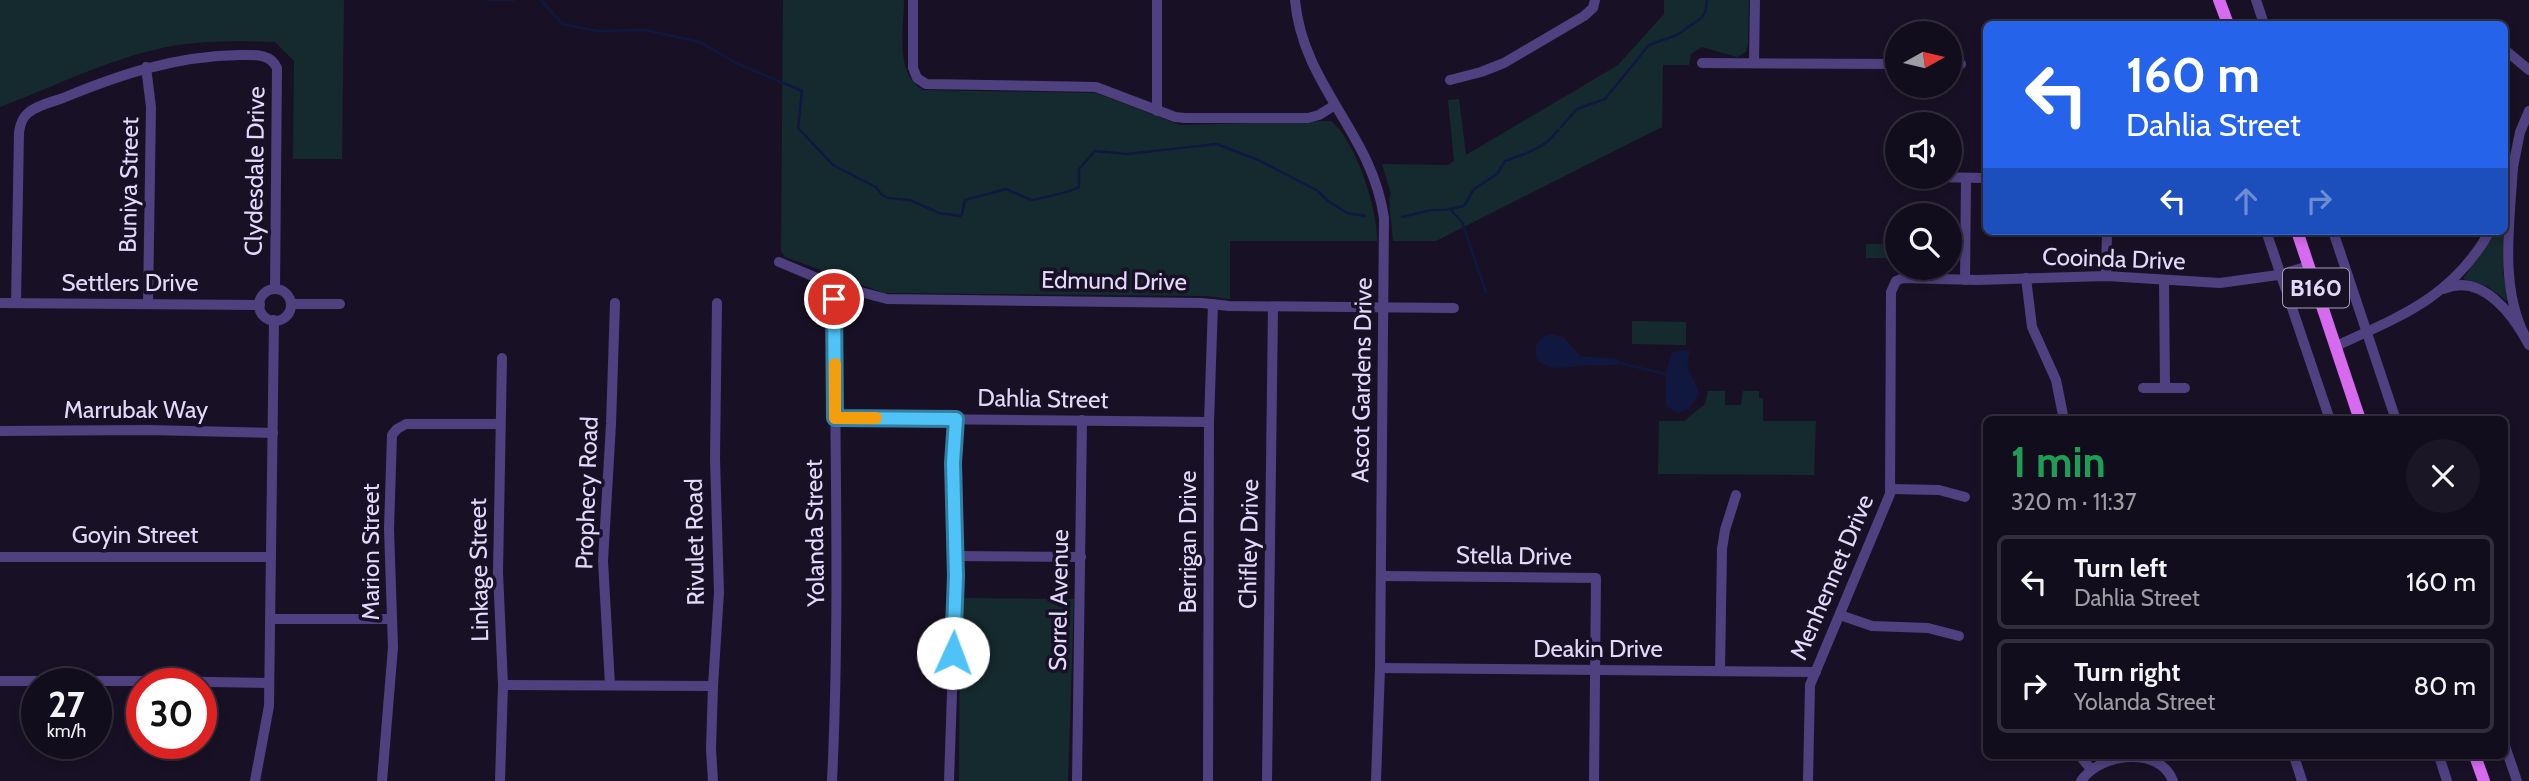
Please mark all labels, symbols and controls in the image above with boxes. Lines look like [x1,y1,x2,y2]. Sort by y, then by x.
north arrow [1885,21,1962,98]
map controls [1885,21,1962,280]
text: 160 m [2126,45,2260,104]
icon: left [2011,49,2102,140]
street label: Clydesdale Drive [239,86,270,256]
text: Dahlia Street [2126,105,2301,144]
button: sound [1885,112,1962,189]
street label: Buniya Street [113,117,144,253]
icon: left [2154,182,2192,220]
icon: ahead [2227,182,2265,220]
icon: right [2300,182,2338,220]
button: search [1885,203,1962,280]
street label: Cooinda Drive [2042,242,2186,275]
street label: Edmund Drive [1041,265,1187,296]
street label: Settlers Drive [61,268,199,297]
road number: B160 [2283,268,2349,308]
pin [804,269,864,329]
street label: Ascot Gardens Drive [1345,277,1378,483]
icon: arrive [815,280,853,318]
street label: Dahlia Street [977,383,1109,414]
street label: Marrubak Way [64,395,208,424]
street label: Prophecy Road [569,416,604,570]
text: 1 min [2011,436,2106,488]
button: close [2406,439,2480,513]
street label: Yolanda Street [799,459,830,608]
street label: Berrigan Drive [1173,471,1202,614]
street label: Rivulet Road [679,478,710,606]
street label: Chifley Drive [1233,479,1264,609]
street label: Marion Street [356,483,385,621]
text: 320 m · 11:37 [2011,488,2137,516]
street label: Menhennet Drive [1784,490,1879,664]
street label: Linkage Street [463,498,494,642]
street label: Goyin Street [72,520,198,549]
street label: Sorrel Avenue [1043,529,1074,671]
street label: Stella Drive [1456,540,1572,571]
text: Turn left [2074,552,2167,584]
icon: left [2015,563,2053,601]
text: 160 m [2406,566,2476,598]
text: Dahlia Street [2074,584,2200,612]
position arrow [916,616,990,690]
street label: Deakin Drive [1533,634,1663,663]
text: Turn right [2074,656,2180,688]
icon: right [2015,667,2053,705]
speed limit sign: 30 [126,668,217,759]
text: 80 m [2413,670,2476,702]
text: 27 [48,683,85,726]
text: Yolanda Street [2074,688,2215,716]
text: km/h [47,720,86,742]

